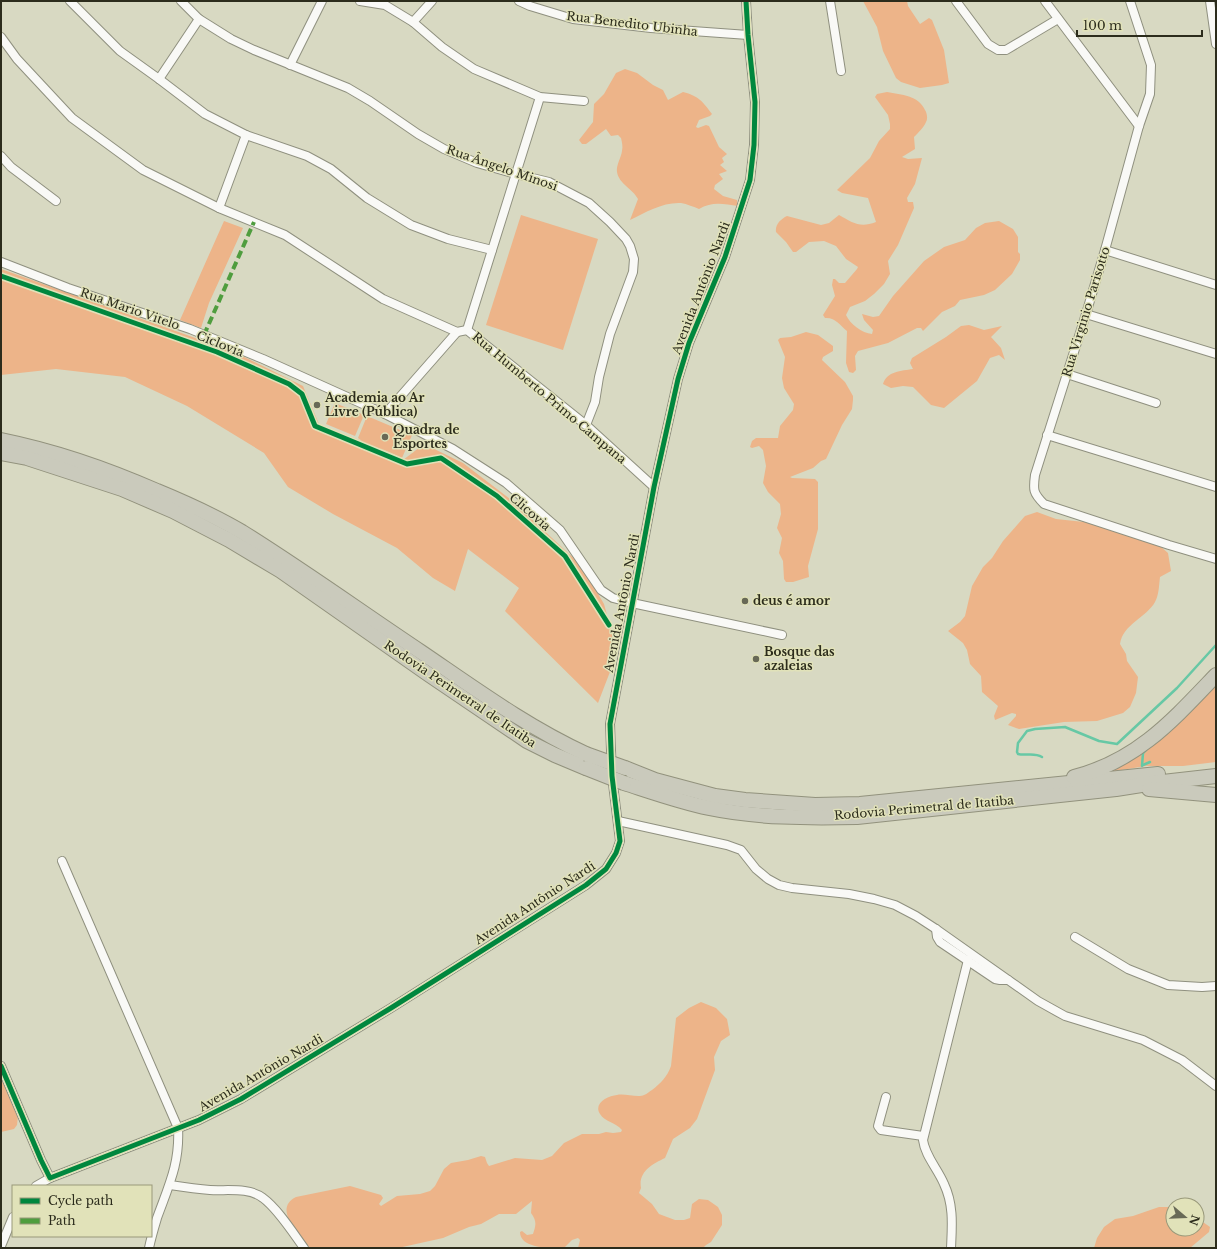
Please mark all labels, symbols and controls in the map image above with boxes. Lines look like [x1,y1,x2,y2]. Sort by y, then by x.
street label: Rua Benedito Ubinha [566,8,699,39]
scale bar [1077,12,1202,38]
text: 100 m [1083,18,1122,33]
street label: Rua Ângelo Minosi [445,141,560,194]
street label: Avenida Antônio Nardi [668,219,733,357]
street label: Rua Virginio Parisotto [1058,245,1113,379]
street label: Rua Mario Vitelo [78,284,182,333]
street label: Ciclovia [194,327,246,360]
street label: Rua Humberto Primo Campana [469,329,630,467]
place label: Academia ao Ar Livre (Pública) [324,390,424,419]
marker: Academia ao Ar Livre (Pública) [312,400,322,410]
place label: Quadra de Esportes [393,422,460,451]
marker: Quadra de Esportes [380,432,390,442]
street label: Clicovia [507,490,554,534]
street label: Avenida Antônio Nardi [601,532,642,674]
place label: deus é amor [753,593,830,608]
marker: deus é amor [740,596,750,606]
street label: Rodovia Perimetral de Itatiba [381,637,540,750]
place label: Bosque das azaleias [764,644,835,673]
marker: Bosque das azaleias [751,654,761,664]
street label: Rodovia Perimetral de Itatiba [833,792,1015,823]
street label: Avenida Antônio Nardi [471,858,598,948]
street label: Avenida Antônio Nardi [195,1031,325,1115]
legend [12,1185,152,1237]
text: Cycle path [48,1193,113,1208]
north arrow [1165,1197,1205,1237]
text: Path [48,1213,76,1228]
text: N [1186,1213,1203,1228]

